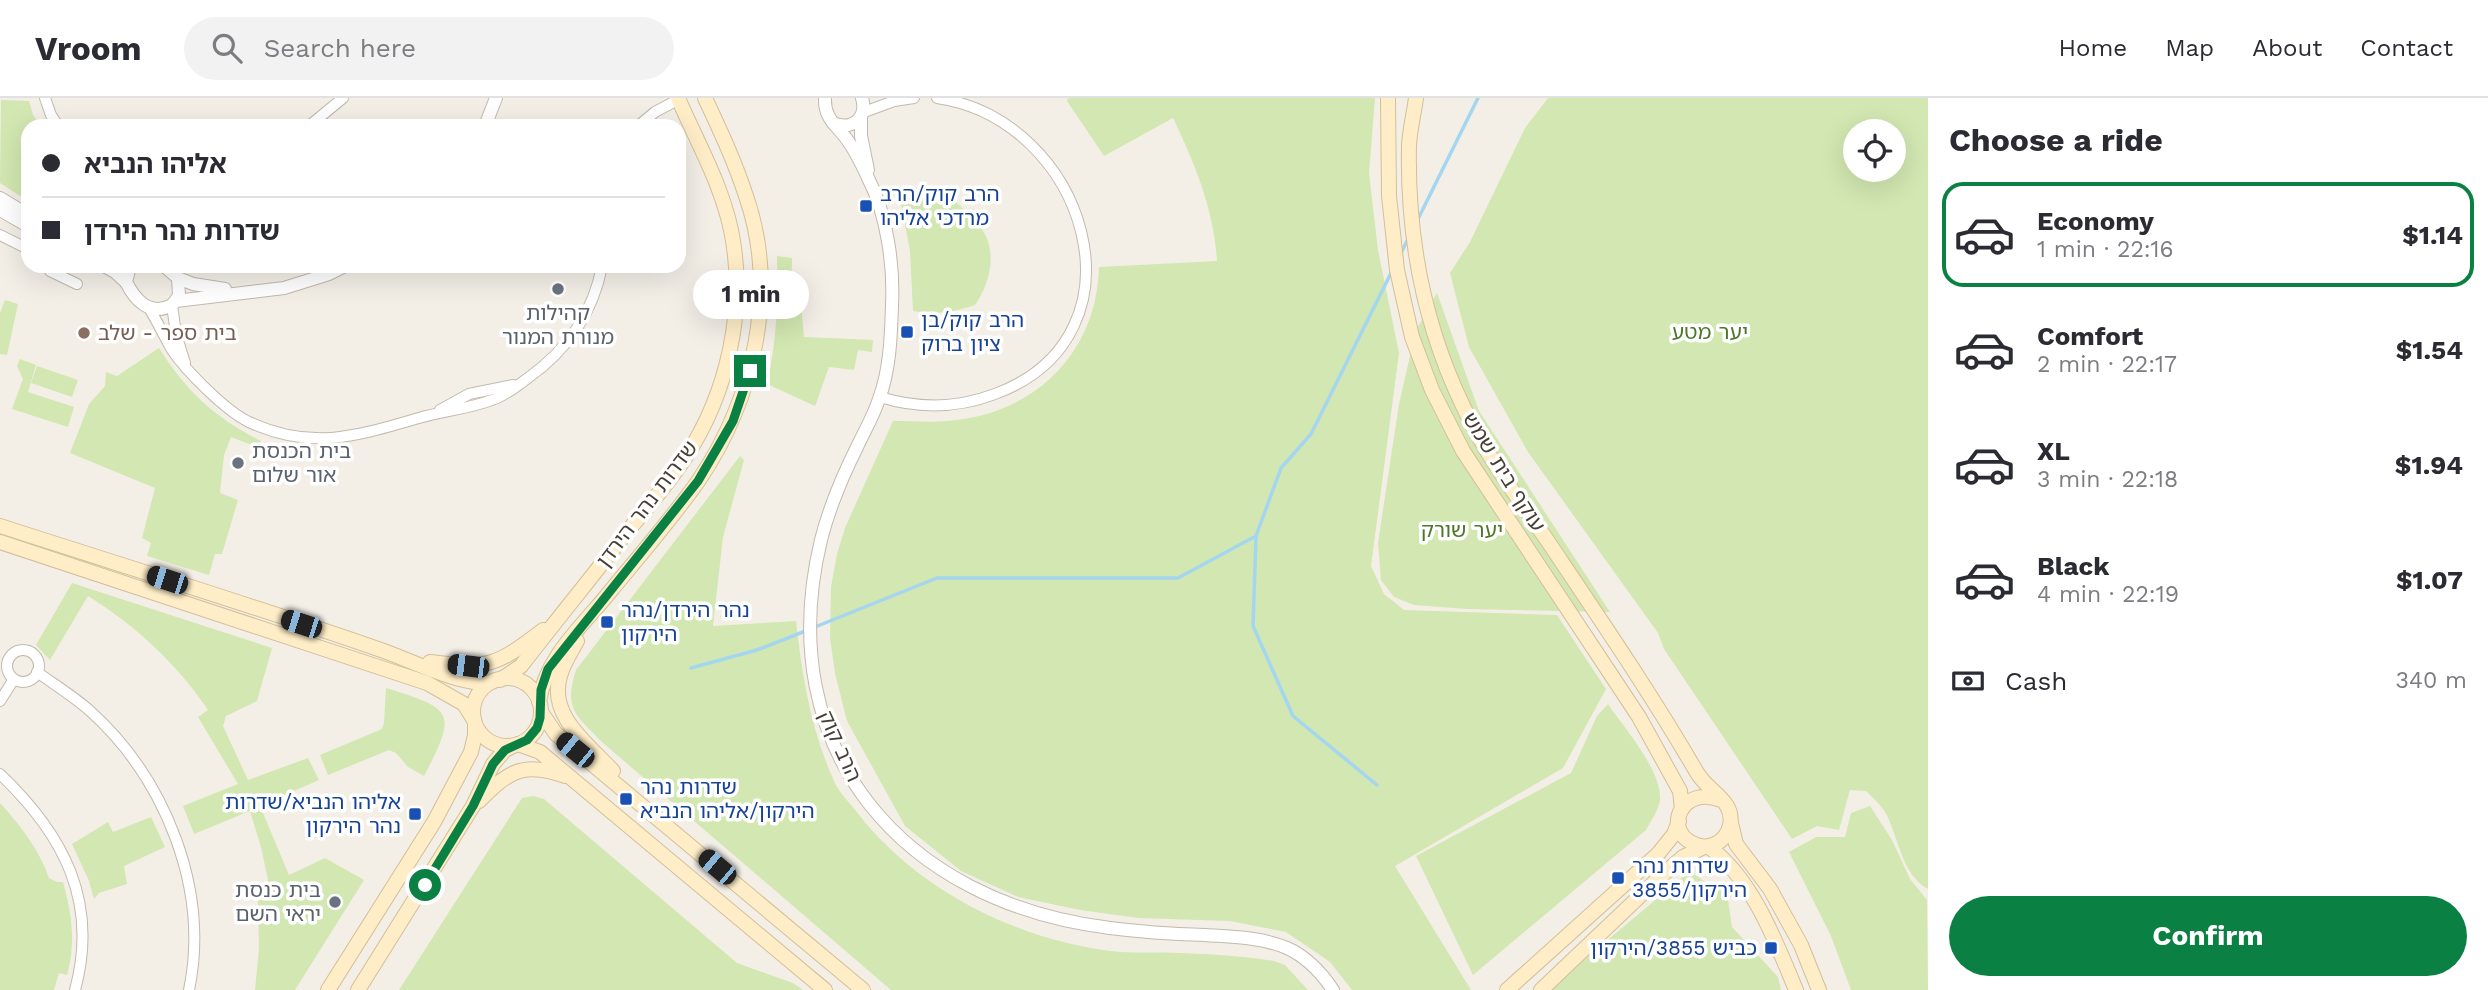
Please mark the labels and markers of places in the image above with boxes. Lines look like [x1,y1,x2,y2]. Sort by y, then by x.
place label: הרב קוק/הרב מרדכי אליהו [880,181,1000,230]
marker: הרב קוק/הרב מרדכי אליהו [858,198,874,214]
marker: קהילות מנורת המנור [550,281,566,297]
place label: קהילות מנורת המנור [502,300,614,349]
place label: הרב קוק/בן ציון ברוק [921,307,1024,356]
place label: בית ספר - שלב [98,320,237,345]
marker: הרב קוק/בן ציון ברוק [899,324,915,340]
marker: בית ספר - שלב [76,325,92,341]
place label: בית הכנסת אור שלום [252,438,351,487]
marker: בית הכנסת אור שלום [230,455,246,471]
place label: נהר הירדן/נהר הירקון [621,597,750,646]
marker: נהר הירדן/נהר הירקון [599,614,615,630]
place label: שדרות נהר הירקון/אליהו הנביא [640,774,815,823]
place label: אליהו הנביא/שדרות נהר הירקון [225,789,401,838]
marker: שדרות נהר הירקון/אליהו הנביא [618,791,634,807]
marker: אליהו הנביא/שדרות נהר הירקון [407,806,423,822]
place label: שדרות נהר הירקון/3855 [1632,853,1747,902]
marker: שדרות נהר הירקון/3855 [1610,870,1626,886]
place label: בית כנסת יראי השם [235,877,321,926]
marker: בית כנסת יראי השם [327,894,343,910]
place label: כביש 3855/הירקון [1590,935,1757,960]
marker: כביש 3855/הירקון [1763,940,1779,956]

